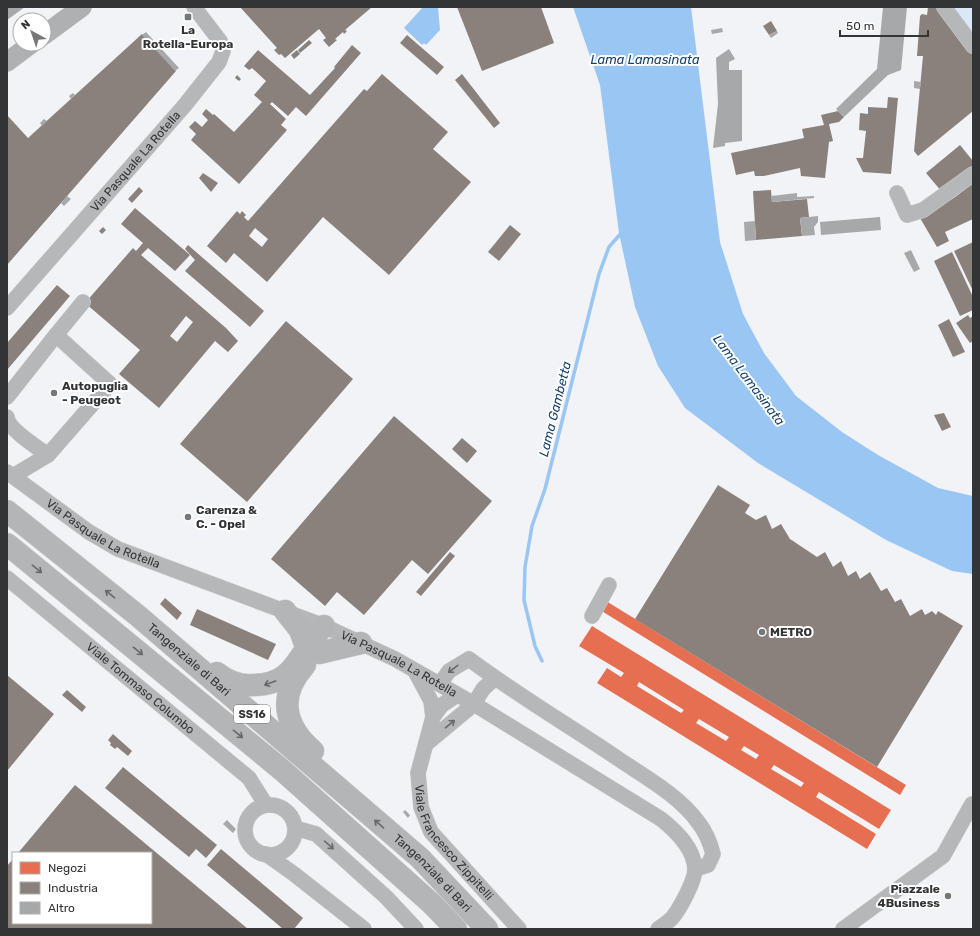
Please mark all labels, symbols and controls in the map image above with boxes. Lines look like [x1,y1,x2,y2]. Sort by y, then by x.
north arrow [12,12,52,52]
marker: La Rotella-Europa [183,12,193,22]
scale bar [840,12,928,38]
text: N [19,17,33,32]
text: 50 m [846,19,874,33]
place label: La Rotella-Europa [143,23,233,51]
water label: Lama Lamasinata [590,52,700,67]
street label: Via Pasquale La Rotella [88,108,183,215]
water label: Lama Lamasinata [710,332,788,428]
water label: Lama Gambetta [536,359,574,458]
place label: Autopuglia - Peugeot [62,379,128,407]
marker: Autopuglia - Peugeot [49,388,59,398]
street label: Via Pasquale La Rotella [44,496,162,571]
place label: Carenza & C. - Opel [196,503,257,531]
marker: Carenza & C. - Opel [183,512,193,522]
one-way arrow [32,564,43,573]
one-way arrow [105,590,116,598]
street label: Tangenziale di Bari [145,620,233,699]
place label: METRO [770,625,812,639]
marker: METRO [757,627,767,637]
street label: Via Pasquale La Rotella [339,628,459,700]
street label: Viale Tommaso Columbo [83,639,197,737]
one-way arrow [132,647,143,656]
one-way arrow [447,665,458,673]
one-way arrow [263,680,276,687]
road number: SS16 [234,705,270,723]
one-way arrow [445,719,455,728]
one-way arrow [233,729,243,738]
street label: Viale Francesco Zippitelli [412,784,496,903]
one-way arrow [374,819,385,828]
street label: Tangenziale di Bari [391,831,474,915]
one-way arrow [323,840,333,849]
legend [12,852,152,924]
text: Negozi [48,861,86,875]
text: Industria [48,881,98,895]
place label: Piazzale 4Business [877,882,940,910]
marker: Piazzale 4Business [943,891,953,901]
text: Altro [48,901,75,915]

